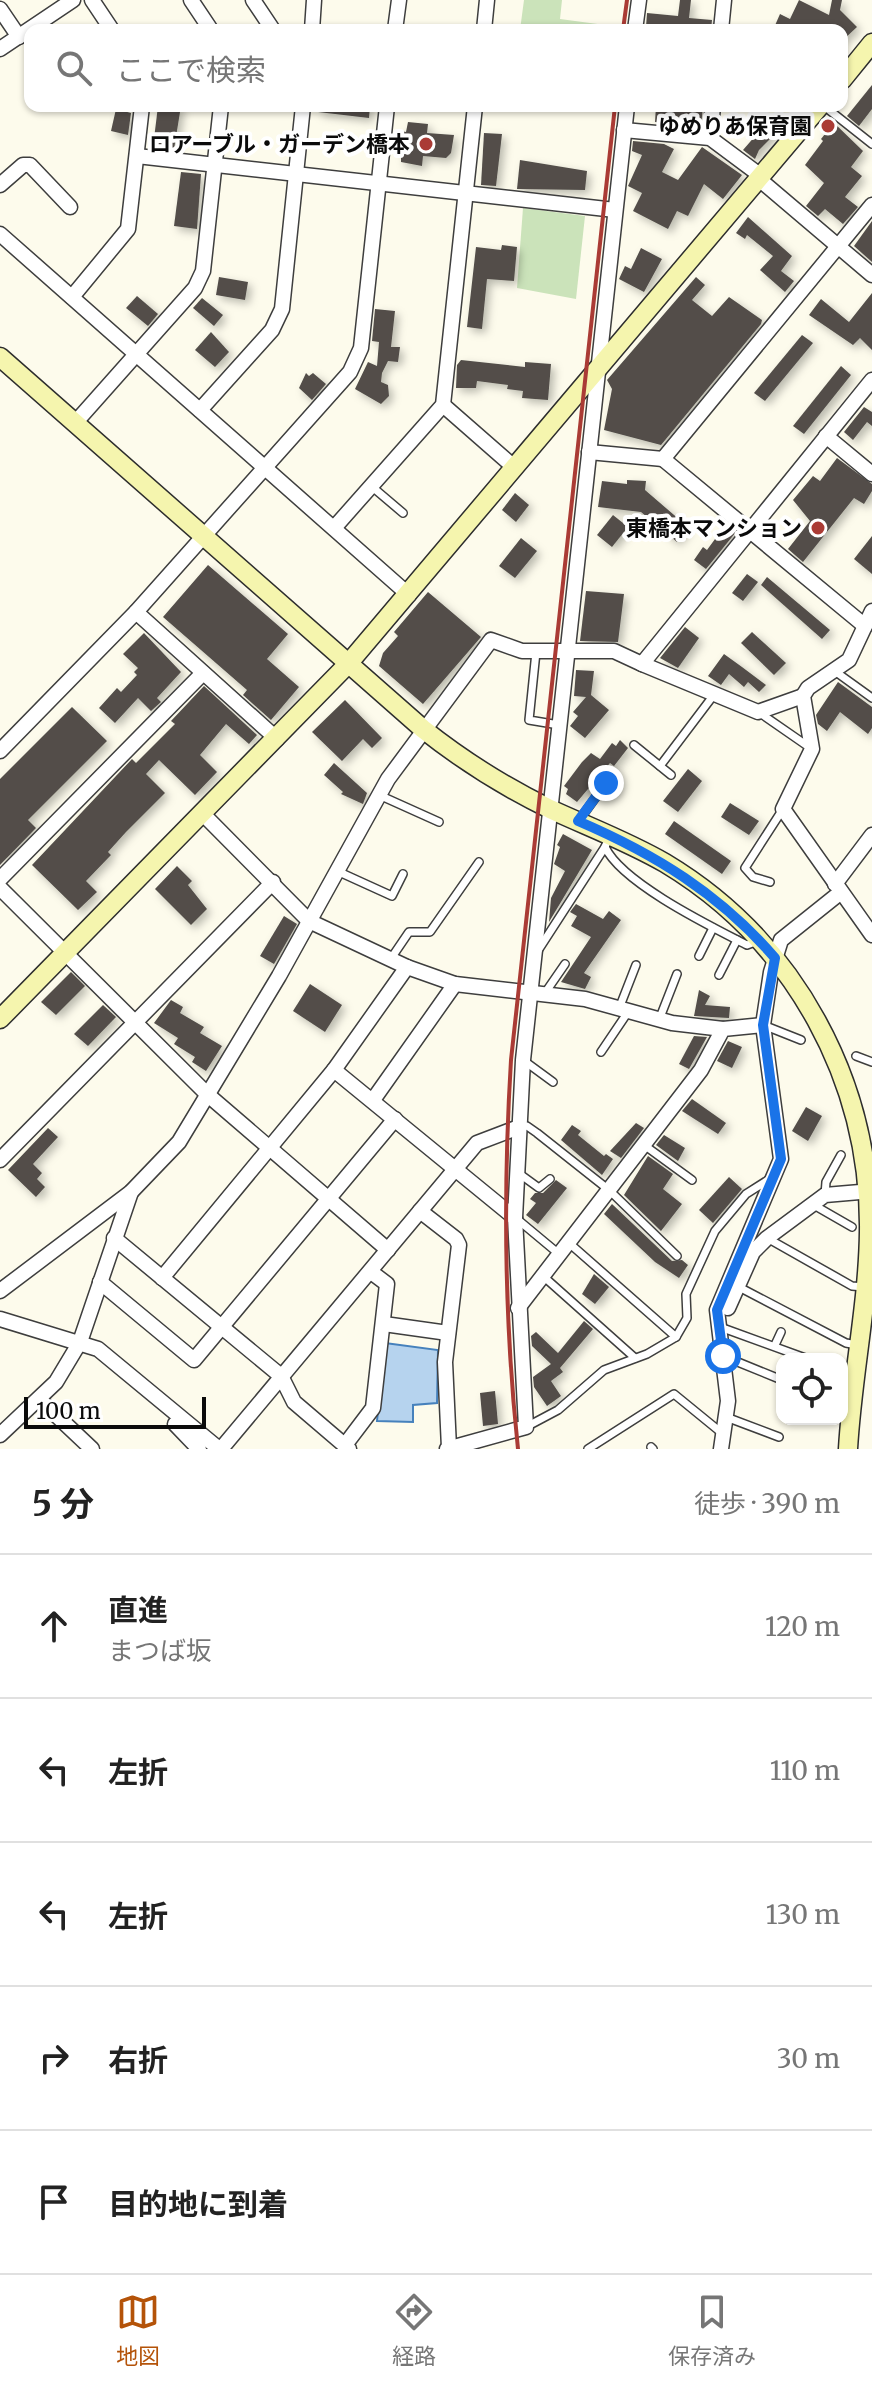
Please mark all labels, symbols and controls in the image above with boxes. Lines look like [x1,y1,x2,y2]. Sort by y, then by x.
search box [24,24,848,112]
icon: search [52,46,96,90]
text: ここで検索 [116,51,266,89]
place label: ゆめりあ保育園 [658,112,812,140]
marker: ゆめりあ保育園 [819,117,837,135]
place label: ロアーブル・ガーデン橋本 [149,130,410,158]
marker: ロアーブル・ガーデン橋本 [417,135,435,153]
place label: 東橋本マンション [626,514,802,542]
marker: 東橋本マンション [809,519,827,537]
route end [588,765,624,801]
route start [705,1338,741,1374]
map controls [776,1353,848,1425]
button: locate [776,1353,848,1425]
scale bar [24,1393,206,1429]
text: 100 m [36,1397,101,1425]
text: 5 分 [32,1483,94,1525]
text: 徒歩 · 390 m [694,1487,840,1520]
text: 直進 [108,1591,168,1629]
icon: ahead [32,1604,76,1648]
text: 120 m [765,1610,840,1643]
text: まつば坂 [108,1634,212,1667]
icon: left [32,1748,76,1792]
text: 左折 [108,1753,168,1791]
text: 110 m [770,1754,840,1787]
icon: left [32,1892,76,1936]
text: 左折 [108,1897,168,1935]
text: 130 m [766,1898,840,1931]
icon: right [32,2036,76,2080]
text: 右折 [108,2041,168,2079]
text: 30 m [777,2042,840,2075]
icon: arrive [32,2180,76,2224]
text: 目的地に到着 [108,2185,288,2223]
tab: 地図 [116,2290,160,2370]
tab: 経路 [392,2290,436,2370]
tab: 保存済み [668,2290,756,2370]

